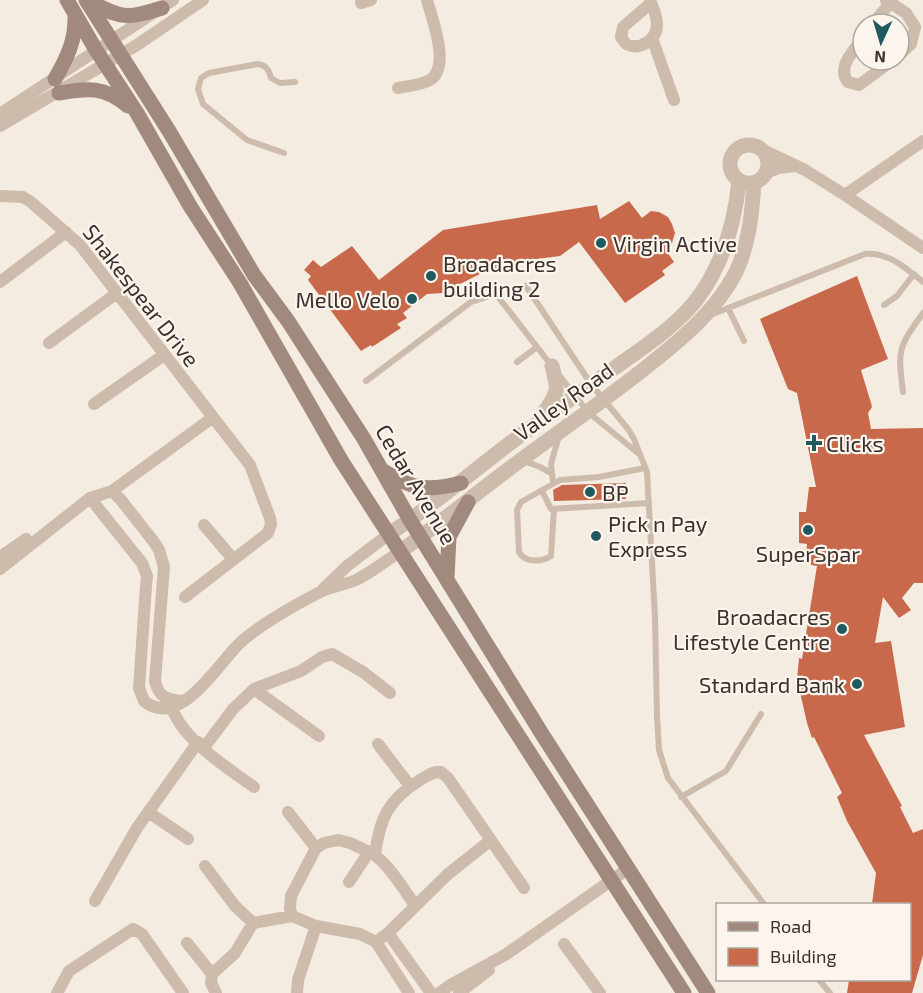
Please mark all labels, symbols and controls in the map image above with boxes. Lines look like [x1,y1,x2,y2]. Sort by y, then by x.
north arrow [851,12,911,72]
text: N [873,48,886,67]
street label: Shakespear Drive [78,219,206,371]
place label: Virgin Active [613,230,737,256]
marker: Virgin Active [594,236,608,250]
place label: Broadacres building 2 [443,250,557,301]
marker: Broadacres building 2 [424,269,438,283]
place label: Mello Velo [296,286,400,312]
marker: Mello Velo [405,292,419,306]
street label: Valley Road [508,356,618,446]
street label: Cedar Avenue [371,419,463,549]
place label: Clicks [826,430,884,456]
marker: Clicks [807,436,821,450]
place label: BP [602,479,629,505]
marker: BP [583,485,597,499]
place label: Pick n Pay Express [608,510,708,561]
marker: SuperSpar [801,523,815,537]
marker: Pick n Pay Express [589,529,603,543]
place label: SuperSpar [756,540,860,566]
place label: Broadacres Lifestyle Centre [673,603,830,654]
marker: Broadacres Lifestyle Centre [835,622,849,636]
place label: Standard Bank [699,671,845,697]
marker: Standard Bank [850,677,864,691]
legend [716,903,911,981]
text: Road [770,915,811,937]
text: Building [770,945,837,967]

